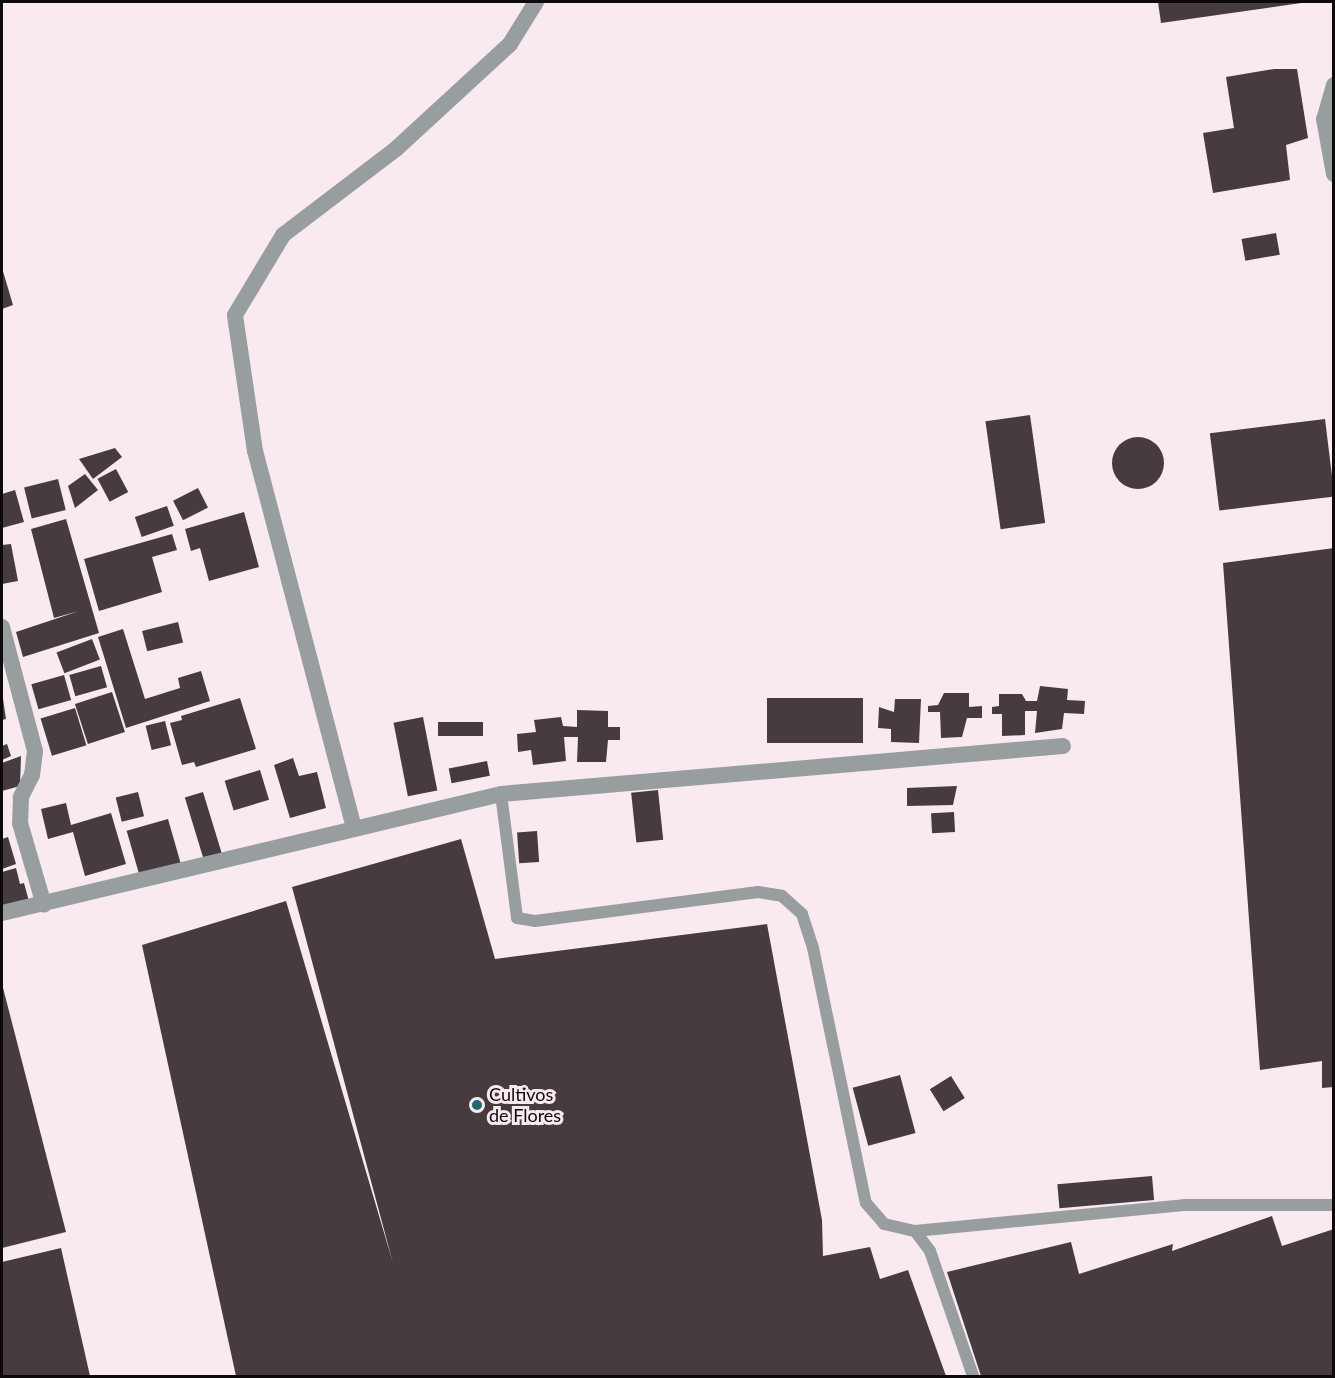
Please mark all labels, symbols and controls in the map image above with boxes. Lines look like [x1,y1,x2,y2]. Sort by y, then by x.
place label: Cultivos de Flores [489,1084,561,1126]
marker: Cultivos de Flores [470,1098,484,1112]

